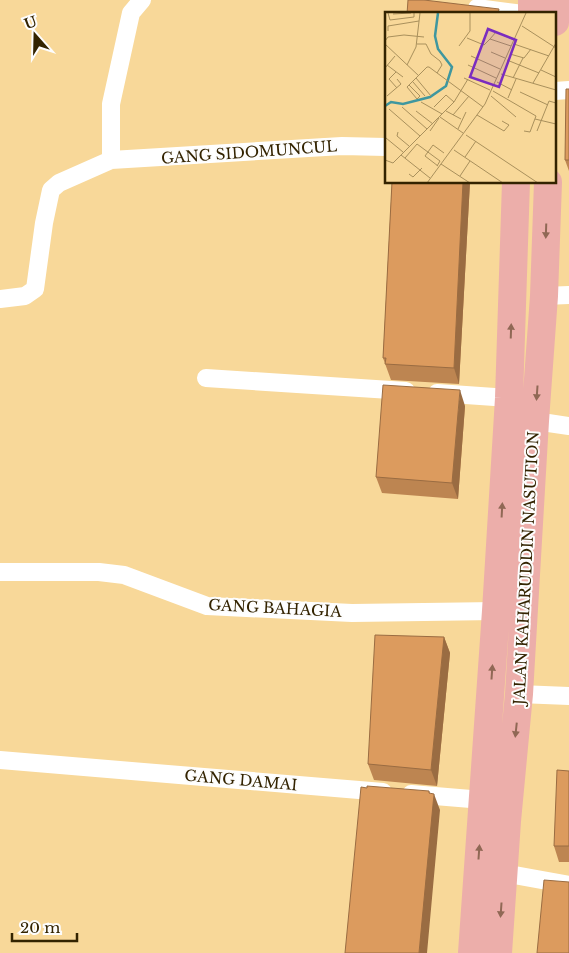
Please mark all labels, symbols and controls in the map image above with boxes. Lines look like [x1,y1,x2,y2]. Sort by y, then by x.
north arrow [10,10,60,60]
text: U [22,12,40,33]
inset map [385,12,556,184]
street label: GANG SIDOMUNCUL [160,136,338,168]
one-way arrow [542,223,550,239]
one-way arrow [508,322,516,338]
one-way arrow [533,386,541,402]
street label: JALAN KAHARUDDIN NASUTION [509,431,543,707]
one-way arrow [499,502,507,518]
street label: GANG BAHAGIA [208,595,343,621]
one-way arrow [488,664,496,680]
one-way arrow [512,723,520,739]
street label: GANG DAMAI [184,766,298,794]
one-way arrow [475,844,483,860]
one-way arrow [497,902,505,918]
scale bar [12,910,78,942]
text: 20 m [20,918,60,937]

